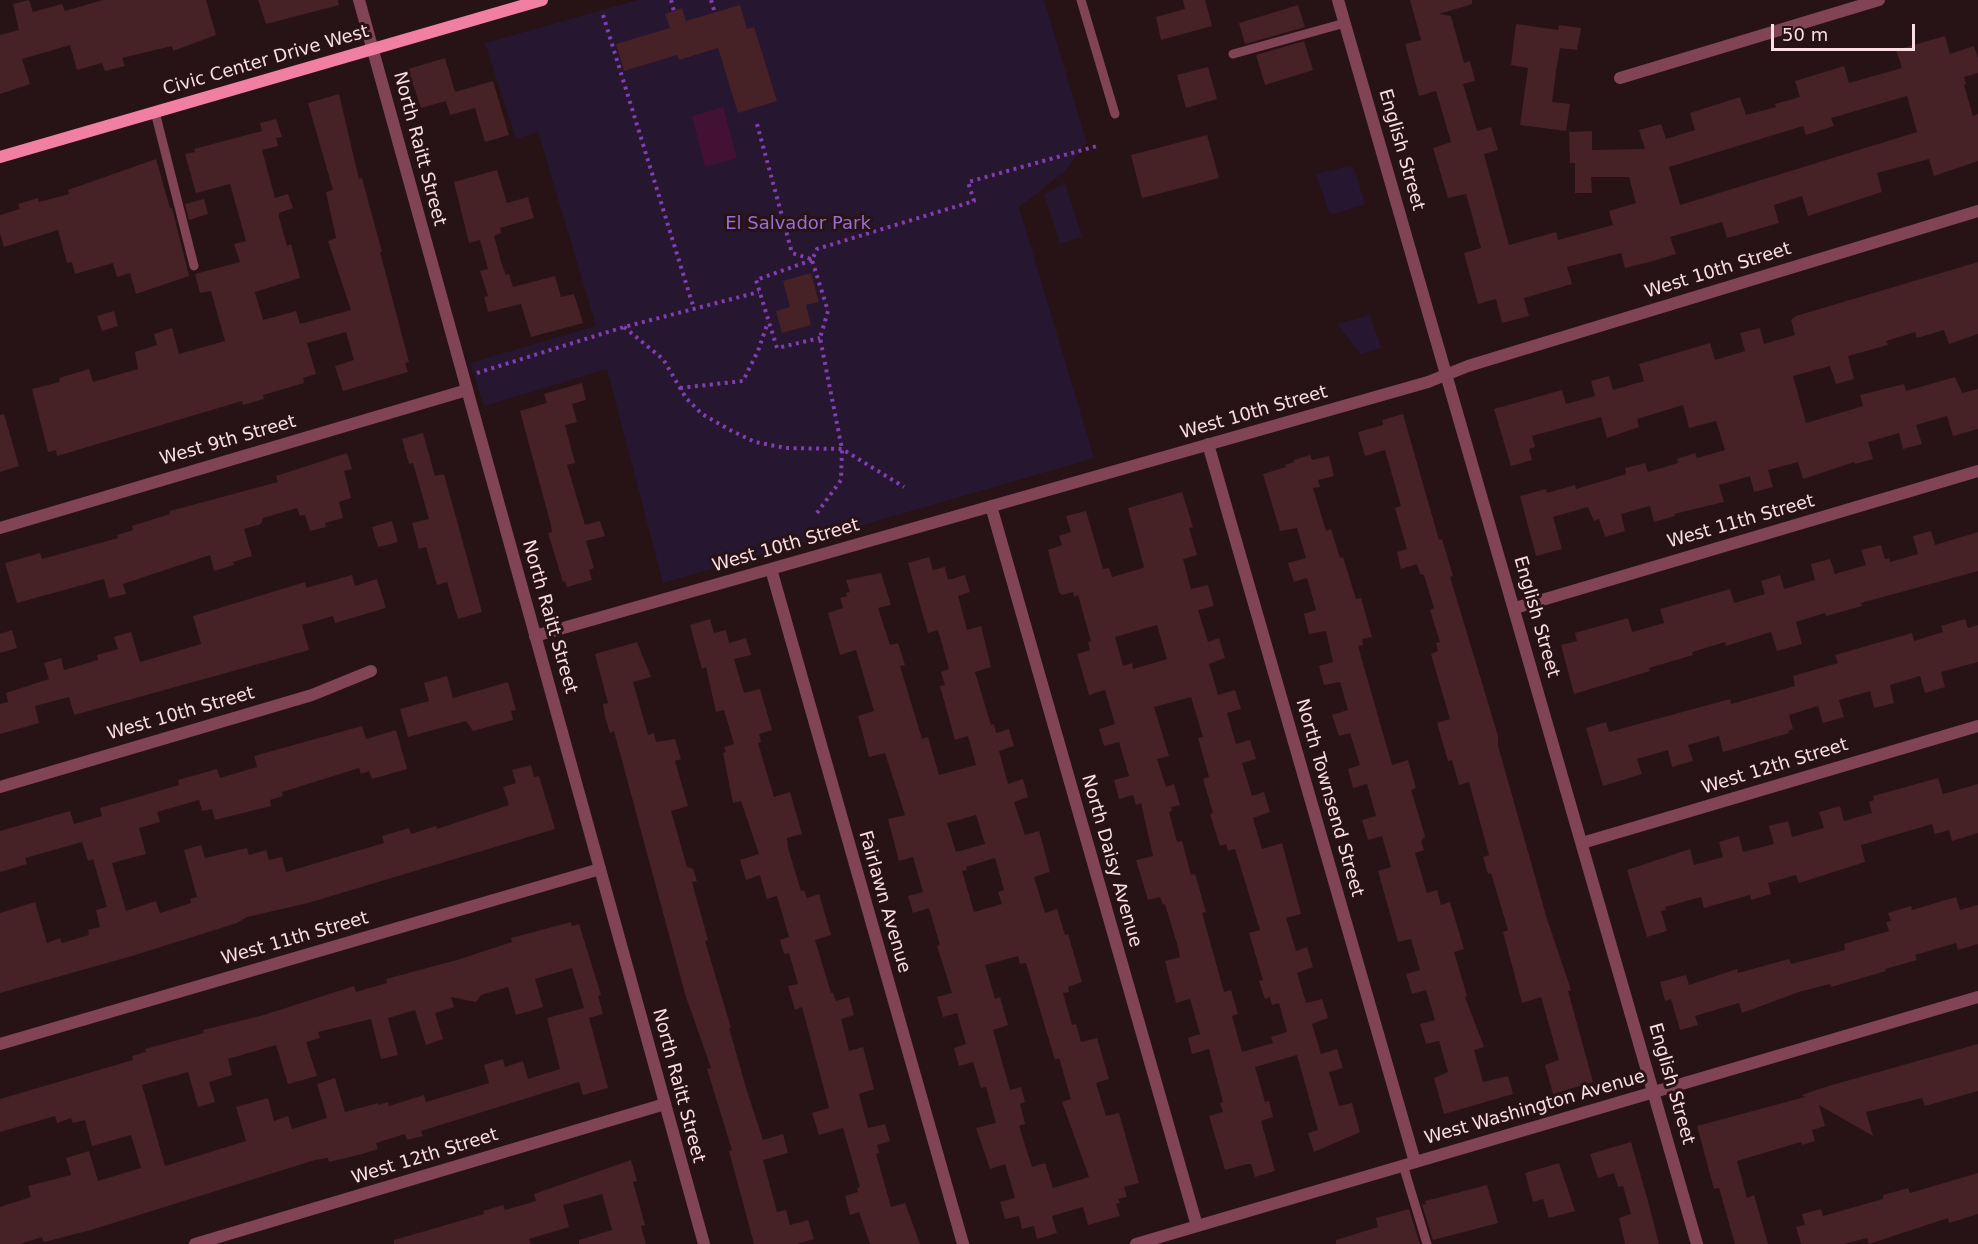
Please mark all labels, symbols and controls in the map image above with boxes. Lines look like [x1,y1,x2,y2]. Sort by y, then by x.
scale bar [1774,12,1918,50]
street label: Civic Center Drive West [161,21,371,101]
text: 50 m [1782,24,1828,45]
street label: North Raitt Street [388,70,450,228]
street label: English Street [1373,87,1429,213]
park label: El Salvador Park [725,213,871,235]
street label: West 10th Street [1642,238,1794,304]
street label: West 10th Street [1178,382,1330,444]
street label: West 9th Street [158,411,298,471]
street label: West 11th Street [1665,491,1817,553]
street label: West 10th Street [710,515,862,577]
street label: North Raitt Street [517,538,581,696]
street label: English Street [1508,554,1564,680]
street label: West 10th Street [105,683,257,745]
street label: North Townsend Street [1290,697,1368,899]
street label: West 12th Street [1699,734,1851,800]
street label: North Daisy Avenue [1076,772,1146,950]
street label: Fairlawn Avenue [853,828,915,976]
street label: West 11th Street [219,908,371,970]
street label: North Raitt Street [647,1007,709,1165]
street label: English Street [1643,1021,1699,1147]
street label: West Washington Avenue [1422,1066,1648,1150]
street label: West 12th Street [349,1124,501,1190]

